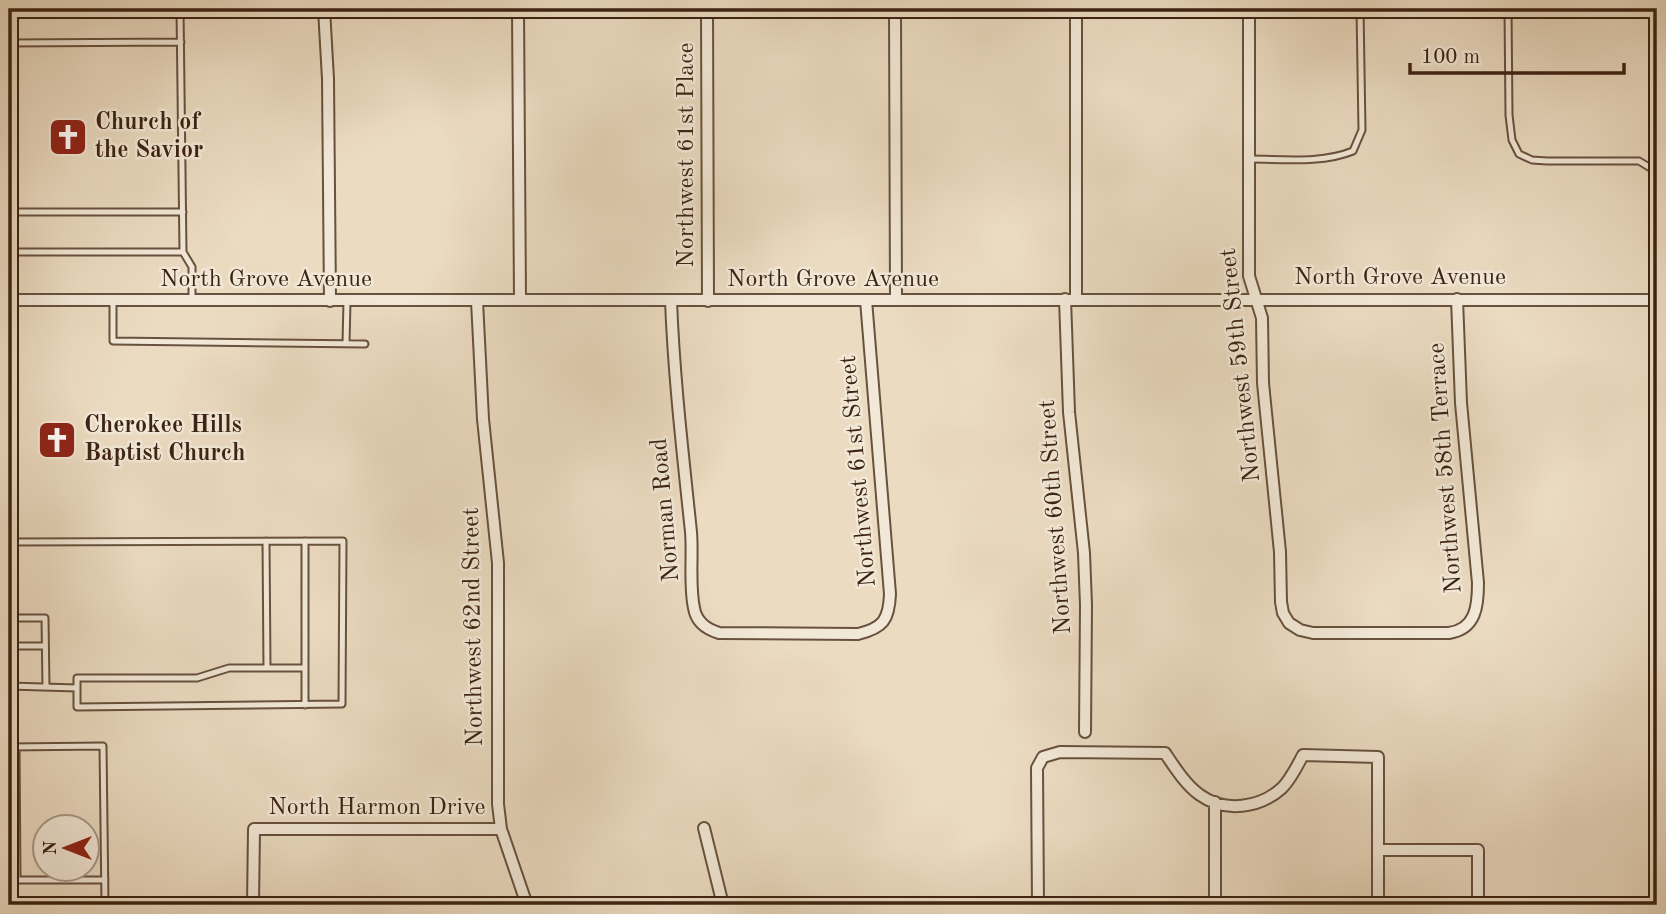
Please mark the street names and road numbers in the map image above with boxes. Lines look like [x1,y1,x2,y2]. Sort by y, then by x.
street label: Northwest 61st Place [675,42,699,268]
street label: Northwest 59th Street [1217,247,1265,483]
street label: North Grove Avenue [1294,266,1506,290]
street label: North Grove Avenue [160,268,372,292]
street label: North Grove Avenue [727,268,939,292]
street label: Northwest 58th Terrace [1425,342,1467,594]
street label: Northwest 61st Street [837,354,881,588]
street label: Northwest 60th Street [1036,399,1076,635]
street label: Norman Road [648,437,684,583]
street label: Northwest 62nd Street [460,507,488,747]
street label: North Harmon Drive [268,796,486,820]

